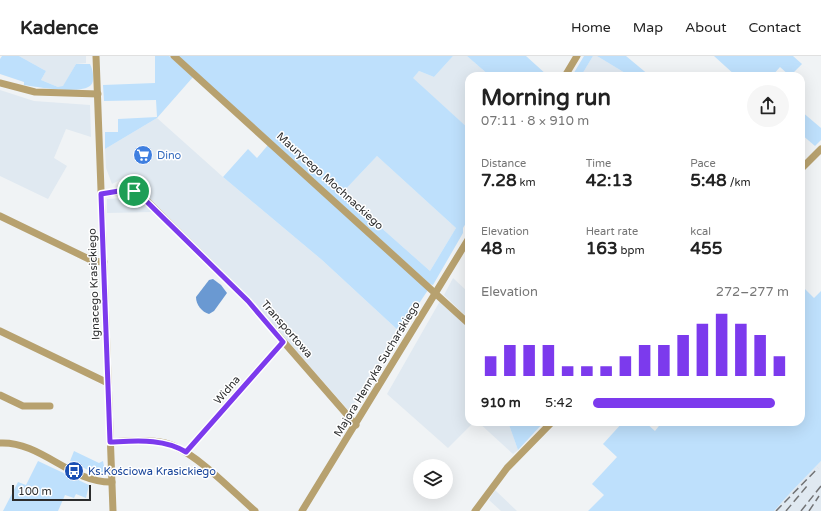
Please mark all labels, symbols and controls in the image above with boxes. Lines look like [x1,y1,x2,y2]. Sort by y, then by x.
text: Kadence [20,17,99,39]
text: Home [571,19,611,36]
text: Map [633,19,663,36]
text: About [685,19,727,36]
text: Contact [749,19,801,36]
text: Morning run [481,85,611,111]
button: share [747,85,789,127]
text: 07:11 · 8 × 910 m [481,113,589,129]
street label: Maurycego Mochnackiego [274,130,386,233]
supermarket icon: Dino [132,144,154,166]
place label: Dino [157,149,182,162]
text: Distance [481,157,526,170]
text: Time [586,157,611,170]
text: Pace [690,157,716,170]
text: 7.28 [481,170,517,191]
text: 42:13 [586,170,633,191]
text: 5:48 [690,170,727,191]
pin [117,174,151,208]
text: km [517,176,536,189]
text: /km [727,176,751,189]
icon: arrive [123,180,145,202]
text: Elevation [481,225,529,238]
text: Heart rate [586,225,638,238]
text: kcal [690,225,711,238]
street label: Ignacego Krasickiego [86,228,102,340]
text: 48 [481,238,502,259]
text: 163 [586,238,618,259]
text: 455 [690,238,722,259]
text: m [502,244,515,257]
text: bpm [618,244,645,257]
text: Elevation [481,284,538,300]
text: 272–277 m [716,284,789,300]
street label: Transportowa [259,298,315,360]
street label: Majora Henryka Sucharskiego [331,299,423,439]
street label: Widna [211,373,243,407]
text: 910 m [481,395,521,411]
text: 5:42 [545,395,573,411]
map controls [413,459,453,499]
button: layers [413,459,453,499]
bus stop icon: Ks.Kościowa Krasickiego [63,460,85,482]
place label: Ks.Kościowa Krasickiego [88,465,216,478]
scale bar [12,483,91,502]
text: 100 m [18,485,52,498]

